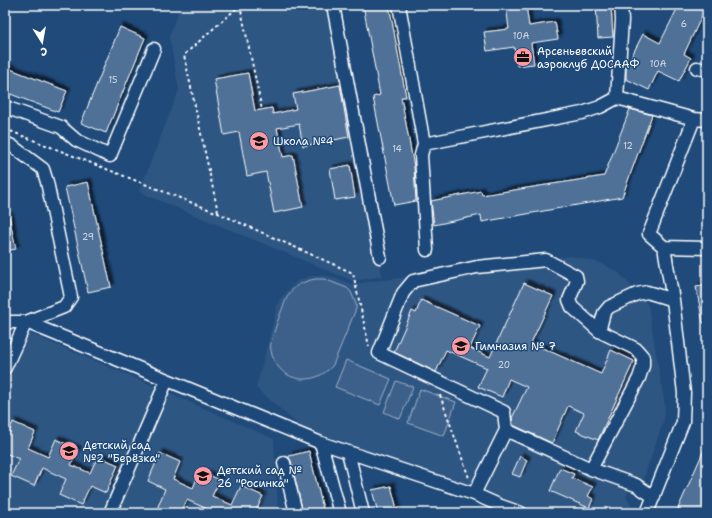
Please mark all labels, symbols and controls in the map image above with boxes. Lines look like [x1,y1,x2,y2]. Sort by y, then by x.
house number: 6 [681,18,687,30]
north arrow [22,22,62,62]
house number: 10А [513,30,530,42]
text: С [39,43,49,59]
place label: Арсеньевский аэроклуб ДОСААФ [537,44,639,72]
office icon: Арсеньевский аэроклуб ДОСААФ [512,46,534,68]
house number: 10А [650,58,667,70]
house number: 15 [108,74,118,86]
school or university icon: Школа №4 [248,130,270,152]
place label: Школа №4 [273,134,334,149]
house number: 12 [623,140,633,152]
house number: 14 [392,143,402,155]
house number: 29 [82,231,94,243]
school or university icon: Гимназия № 7 [450,335,472,357]
place label: Гимназия № 7 [475,339,556,354]
house number: 20 [498,359,510,371]
place label: Детский сад №2 "Берёзка" [83,438,160,466]
school or university icon: Детский сад №2 "Берёзка" [58,440,80,462]
place label: Детский сад № 26 "Росинка" [217,463,302,491]
school or university icon: Детский сад № 26 "Росинка" [192,465,214,487]

